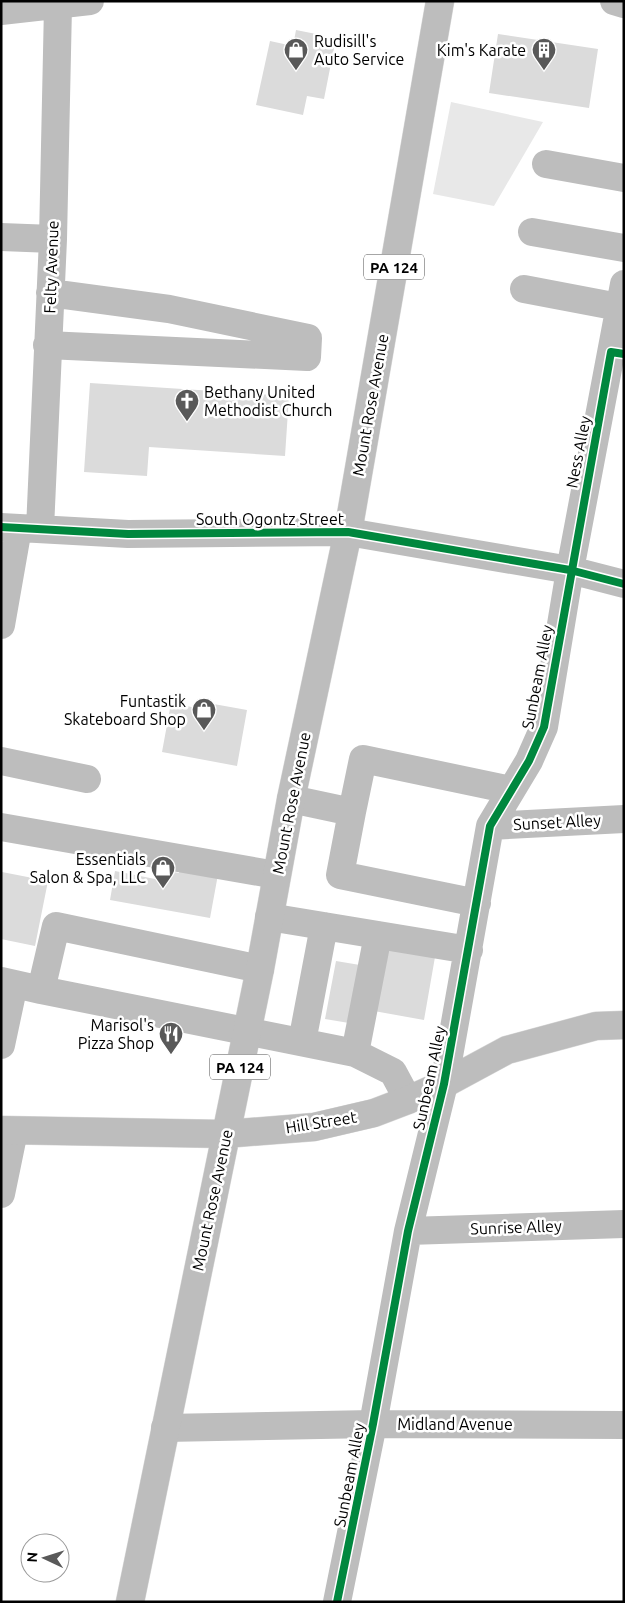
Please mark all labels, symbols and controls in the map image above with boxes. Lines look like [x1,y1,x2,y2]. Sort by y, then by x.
place label: Rudisill's Auto Service [314,32,404,68]
shop icon: Rudisill's Auto Service [283,37,309,71]
building icon: Kim's Karate [531,37,557,71]
place label: Kim's Karate [437,41,526,59]
street label: Felty Avenue [40,220,62,314]
road number: PA 124 [364,254,424,280]
street label: Mount Rose Avenue [349,332,391,478]
place label: Bethany United Methodist Church [204,383,332,419]
church icon: Bethany United Methodist Church [174,388,200,422]
street label: Ness Alley [562,414,594,490]
street label: South Ogontz Street [196,510,345,528]
street label: Sunbeam Alley [518,623,556,731]
place label: Funtastik Skateboard Shop [64,692,186,728]
shop icon: Funtastik Skateboard Shop [191,697,217,731]
street label: Mount Rose Avenue [268,731,314,875]
street label: Sunset Alley [513,811,602,833]
place label: Essentials Salon & Spa, LLC [30,850,146,886]
shop icon: Essentials Salon & Spa, LLC [150,855,176,889]
place label: Marisol's Pizza Shop [78,1016,154,1052]
restaurant icon: Marisol's Pizza Shop [158,1021,184,1055]
street label: Sunbeam Alley [409,1024,449,1132]
road number: PA 124 [210,1054,270,1080]
street label: Hill Street [284,1107,359,1137]
street label: Mount Rose Avenue [188,1128,236,1272]
street label: Sunrise Alley [470,1216,562,1238]
street label: Midland Avenue [397,1415,513,1433]
street label: Sunbeam Alley [330,1421,368,1529]
north arrow [20,1533,70,1583]
text: N [24,1551,40,1563]

